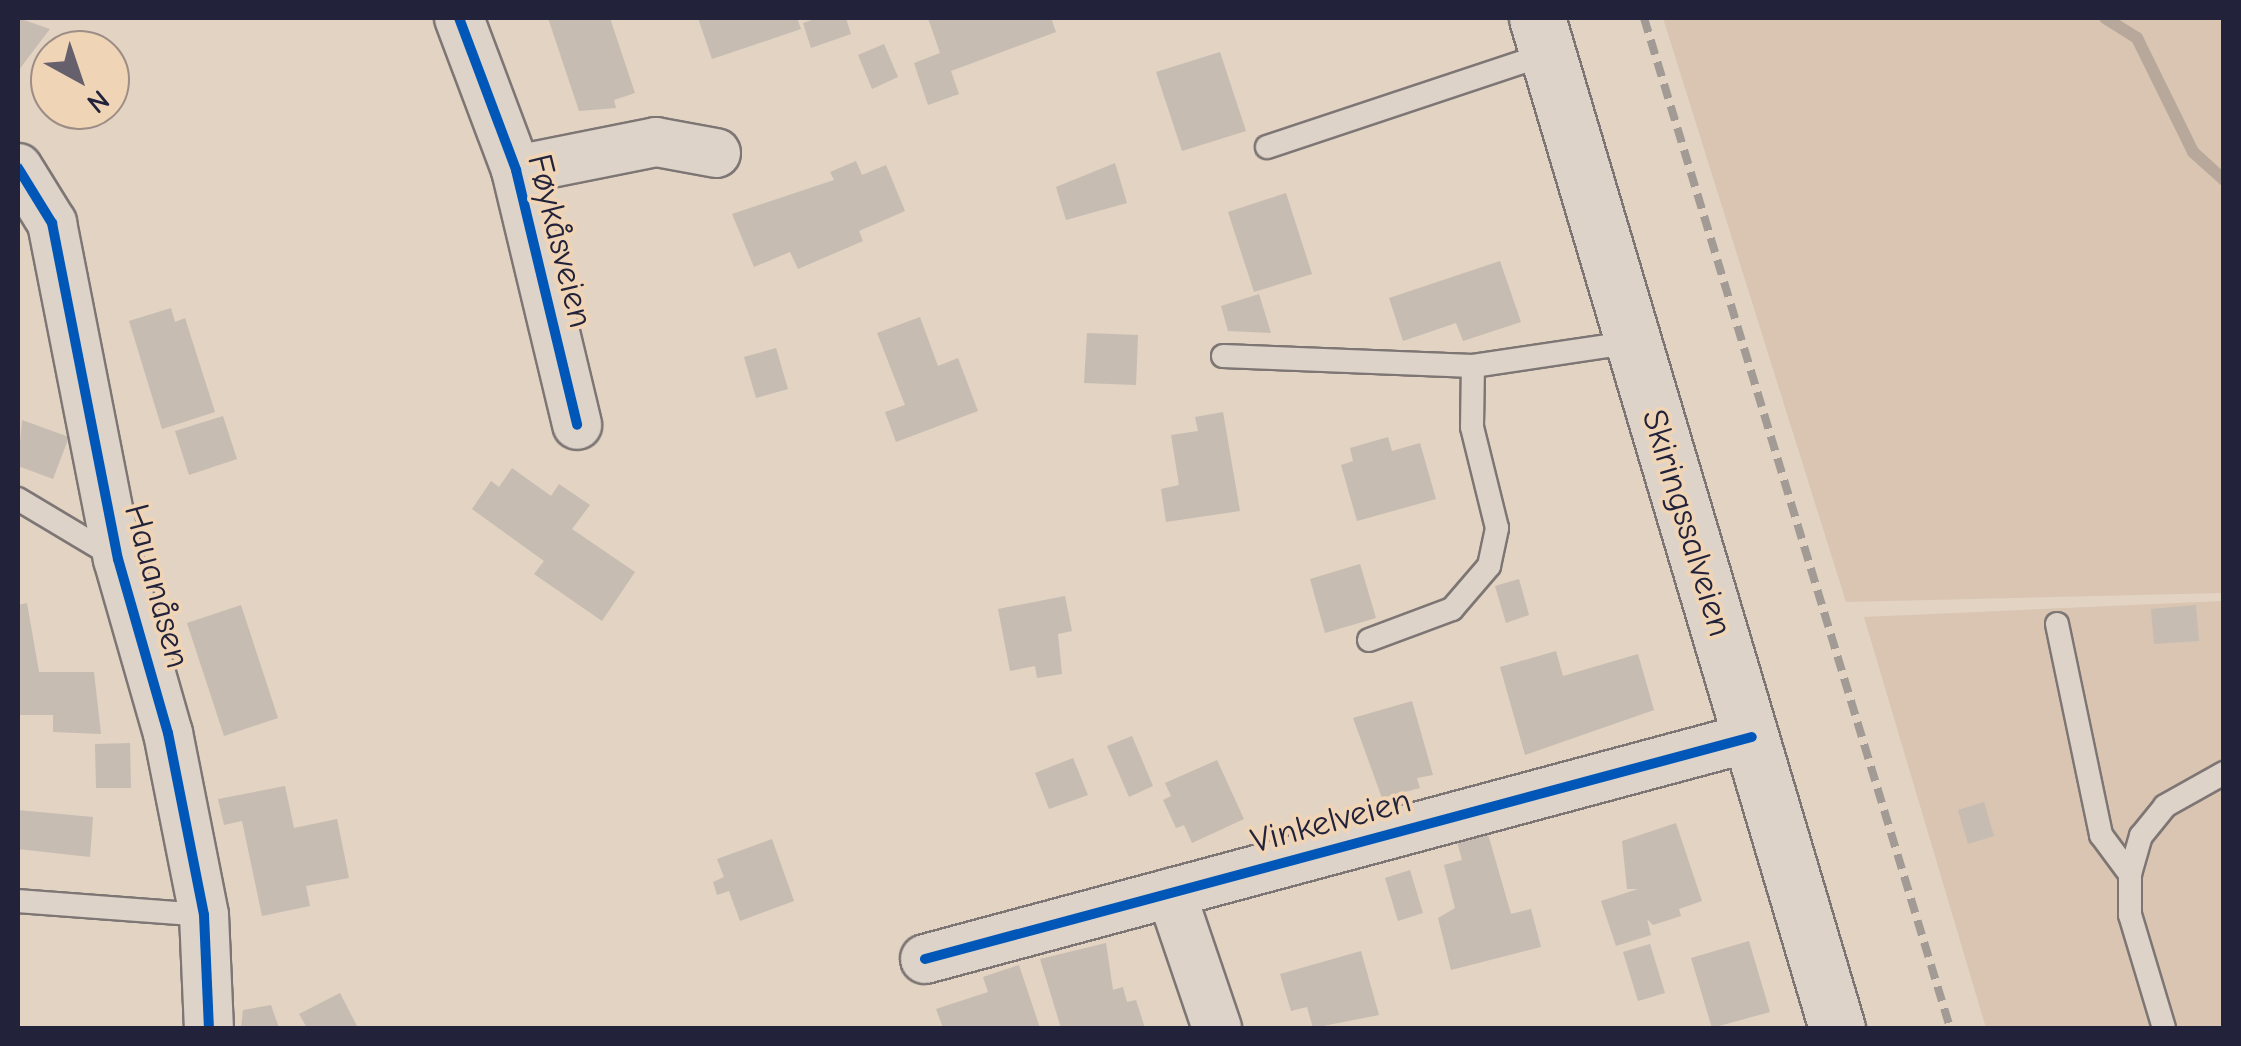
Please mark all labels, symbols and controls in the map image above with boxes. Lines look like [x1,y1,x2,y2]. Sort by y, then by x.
north arrow [30,30,130,130]
text: N [81,83,115,120]
street label: Føykåsveien [518,150,602,332]
street label: Skiringssalveien [1633,404,1741,642]
street label: Hauanåsen [115,499,199,673]
street label: Vinkelveien [1246,780,1416,862]

